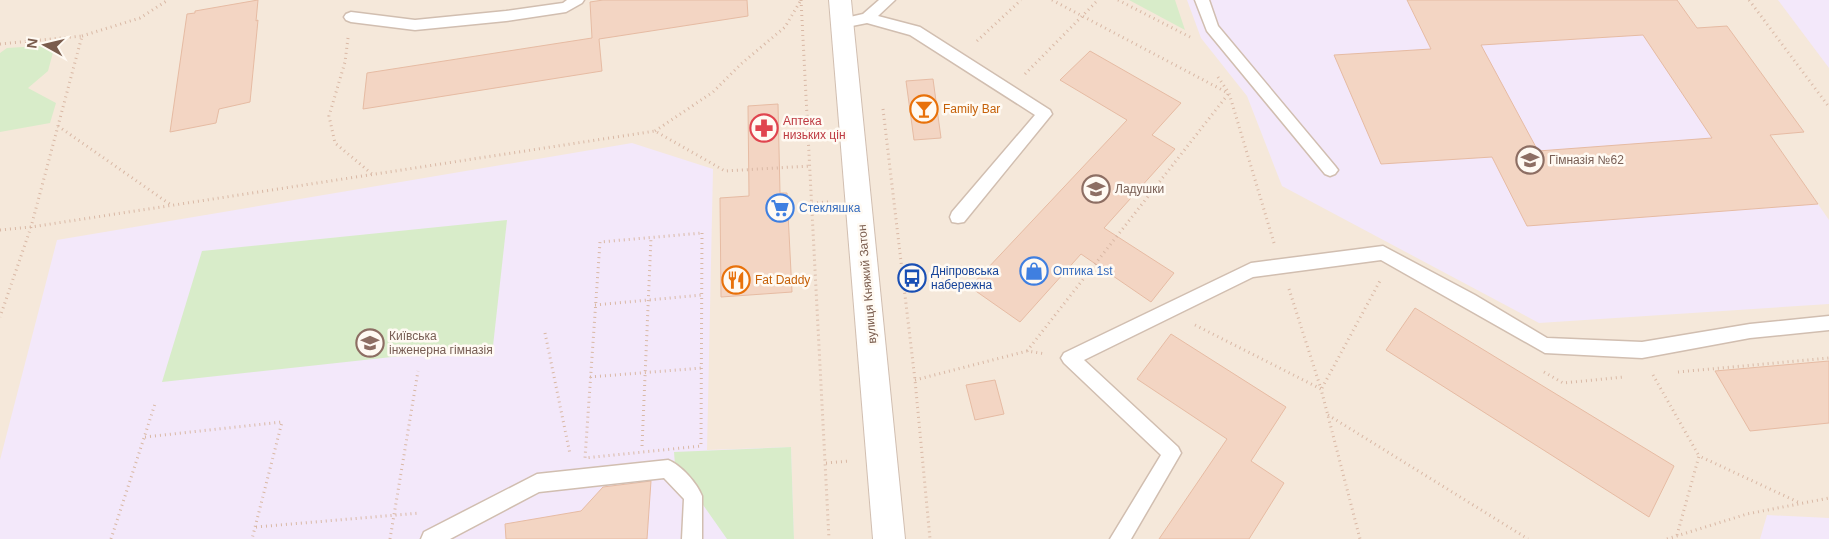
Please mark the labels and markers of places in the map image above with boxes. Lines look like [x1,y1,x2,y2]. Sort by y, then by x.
bar icon: Family Bar [909,94,939,124]
place label: Family Bar [943,102,1000,116]
pharmacy icon: Аптека низьких цін [749,113,779,143]
place label: Аптека низьких цін [783,114,846,142]
school or university icon: Гімназія №62 [1515,145,1545,175]
place label: Гімназія №62 [1549,153,1624,167]
school or university icon: Ладушки [1081,174,1111,204]
place label: Ладушки [1115,182,1164,196]
supermarket icon: Стекляшка [765,193,795,223]
place label: Стекляшка [799,201,861,215]
shop icon: Оптика 1st [1019,256,1049,286]
bus stop icon: Дніпровська набережна [897,263,927,293]
place label: Дніпровська набережна [931,264,999,292]
place label: Оптика 1st [1053,264,1113,278]
restaurant icon: Fat Daddy [721,265,751,295]
place label: Fat Daddy [755,273,810,287]
school or university icon: Київська інженерна гімназія [355,328,385,358]
place label: Київська інженерна гімназія [389,329,493,357]

